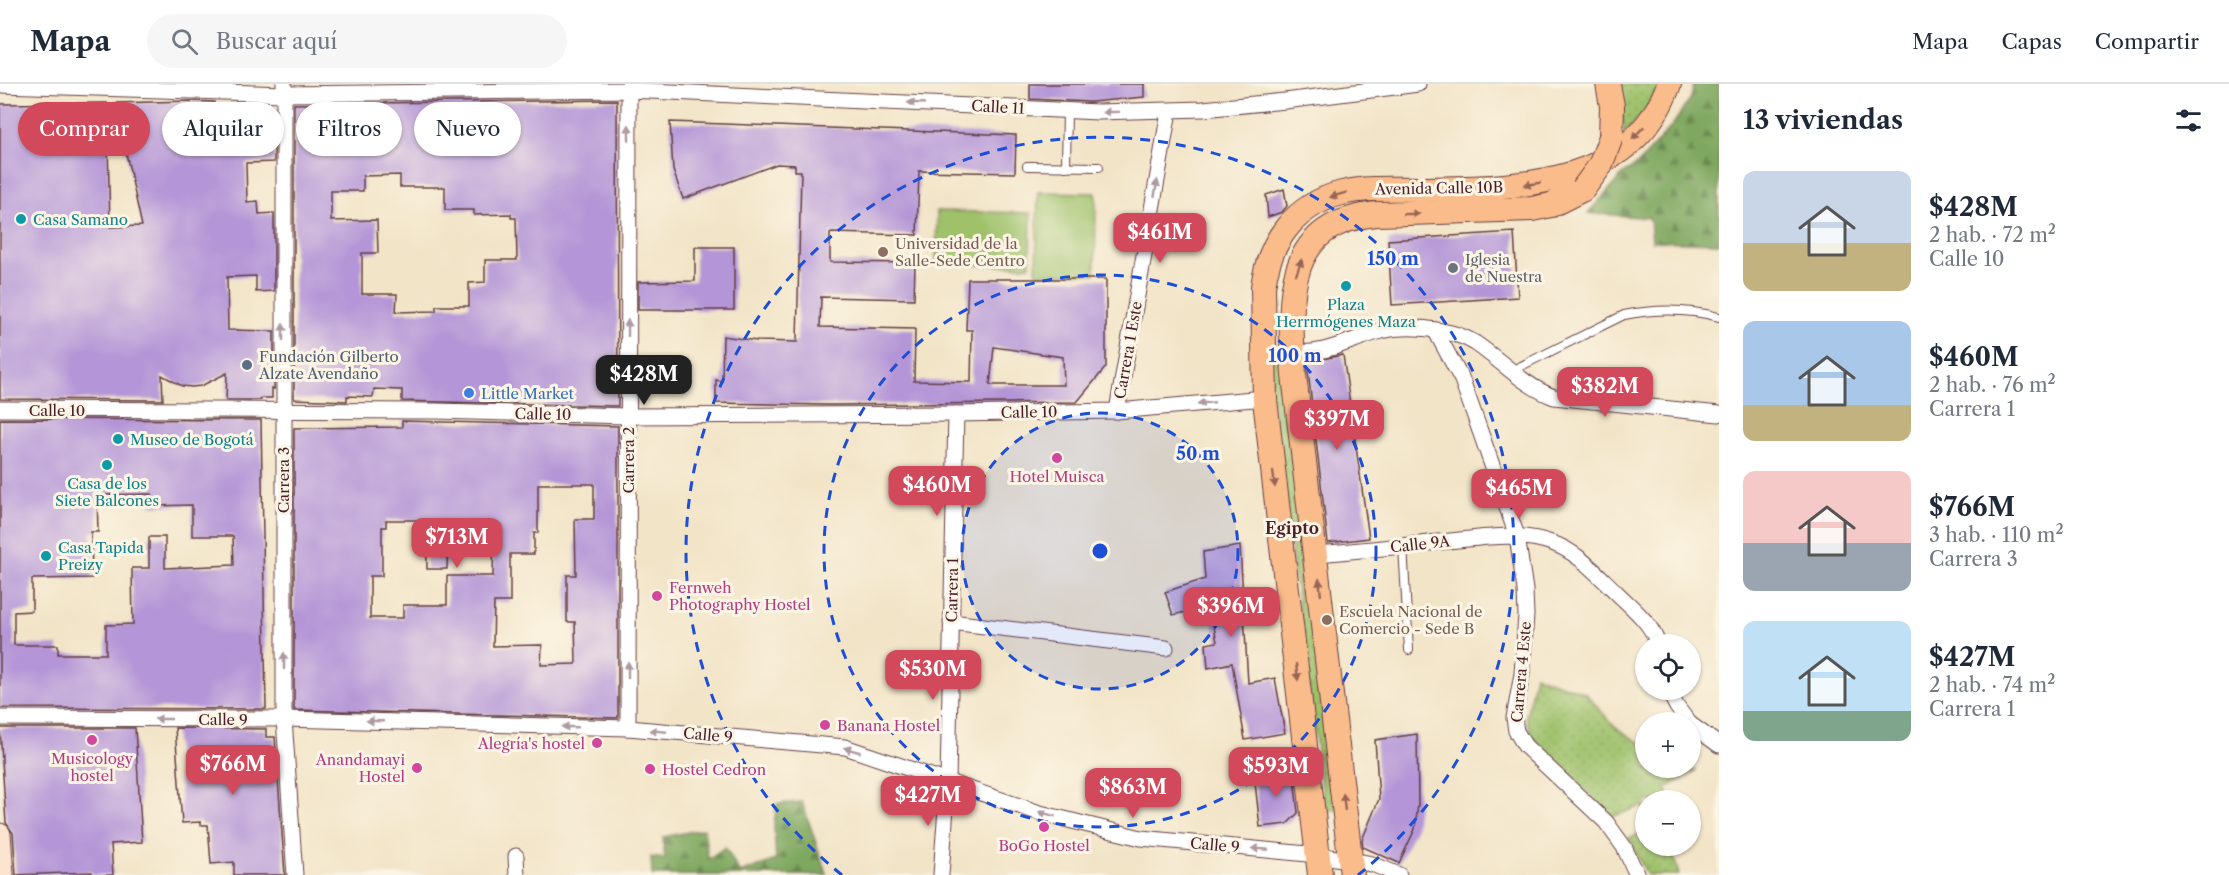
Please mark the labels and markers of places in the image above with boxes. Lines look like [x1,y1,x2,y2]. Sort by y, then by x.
place label: Casa Samano [33,210,128,229]
marker: Casa Samano [14,212,28,226]
pin: $461M [1118,213,1202,264]
place label: Universidad de la Salle-Sede Centro [895,234,1025,270]
marker: Universidad de la Salle-Sede Centro [876,245,890,259]
place label: Iglesia de Nuestra [1465,250,1542,286]
marker: Iglesia de Nuestra [1446,261,1460,275]
marker: Plaza Herrmógenes Maza [1339,279,1353,293]
place label: Plaza Herrmógenes Maza [1276,295,1416,331]
place label: Fundación Gilberto Alzate Avendaño [258,347,399,383]
pin: $428M [602,355,686,406]
marker: Fundación Gilberto Alzate Avendaño [240,358,254,372]
pin: $382M [1563,367,1647,418]
place label: Little Market [481,384,575,403]
marker: Little Market [462,386,476,400]
pin: $397M [1295,400,1379,451]
place label: Museo de Bogotá [130,430,254,449]
marker: Museo de Bogotá [111,432,125,446]
marker: Hotel Muisca [1050,451,1064,465]
marker: Casa de los Siete Balcones [100,458,114,472]
pin: $460M [895,466,979,517]
place label: Hotel Muisca [1010,467,1105,486]
pin: $465M [1477,469,1561,520]
place label: Casa de los Siete Balcones [55,474,159,510]
pin: $713M [415,518,499,569]
place label: Casa Tapida Preizy [58,538,144,574]
centre of rings [1090,541,1110,561]
marker: Casa Tapida Preizy [39,549,53,563]
place label: Fernweh Photography Hostel [669,578,811,614]
pin: $396M [1189,587,1273,638]
marker: Fernweh Photography Hostel [650,589,664,603]
place label: Escuela Nacional de Comercio - Sede B [1339,602,1482,638]
marker: Escuela Nacional de Comercio - Sede B [1320,613,1334,627]
pin: $530M [891,650,975,701]
place label: Banana Hostel [837,716,941,735]
marker: Banana Hostel [818,718,832,732]
marker: Musicology hostel [85,733,99,747]
place label: Alegría's hostel [477,734,586,753]
marker: Alegría's hostel [590,736,604,750]
pin: $766M [191,745,275,796]
pin: $593M [1234,747,1318,798]
place label: Musicology hostel [51,749,134,785]
place label: Anandamayi Hostel [315,750,406,786]
place label: Hostel Cedron [662,760,767,779]
marker: Anandamayi Hostel [410,761,424,775]
marker: Hostel Cedron [643,762,657,776]
pin: $863M [1091,768,1175,819]
pin: $427M [886,776,970,827]
marker: BoGo Hostel [1037,820,1051,834]
place label: BoGo Hostel [998,836,1090,855]

